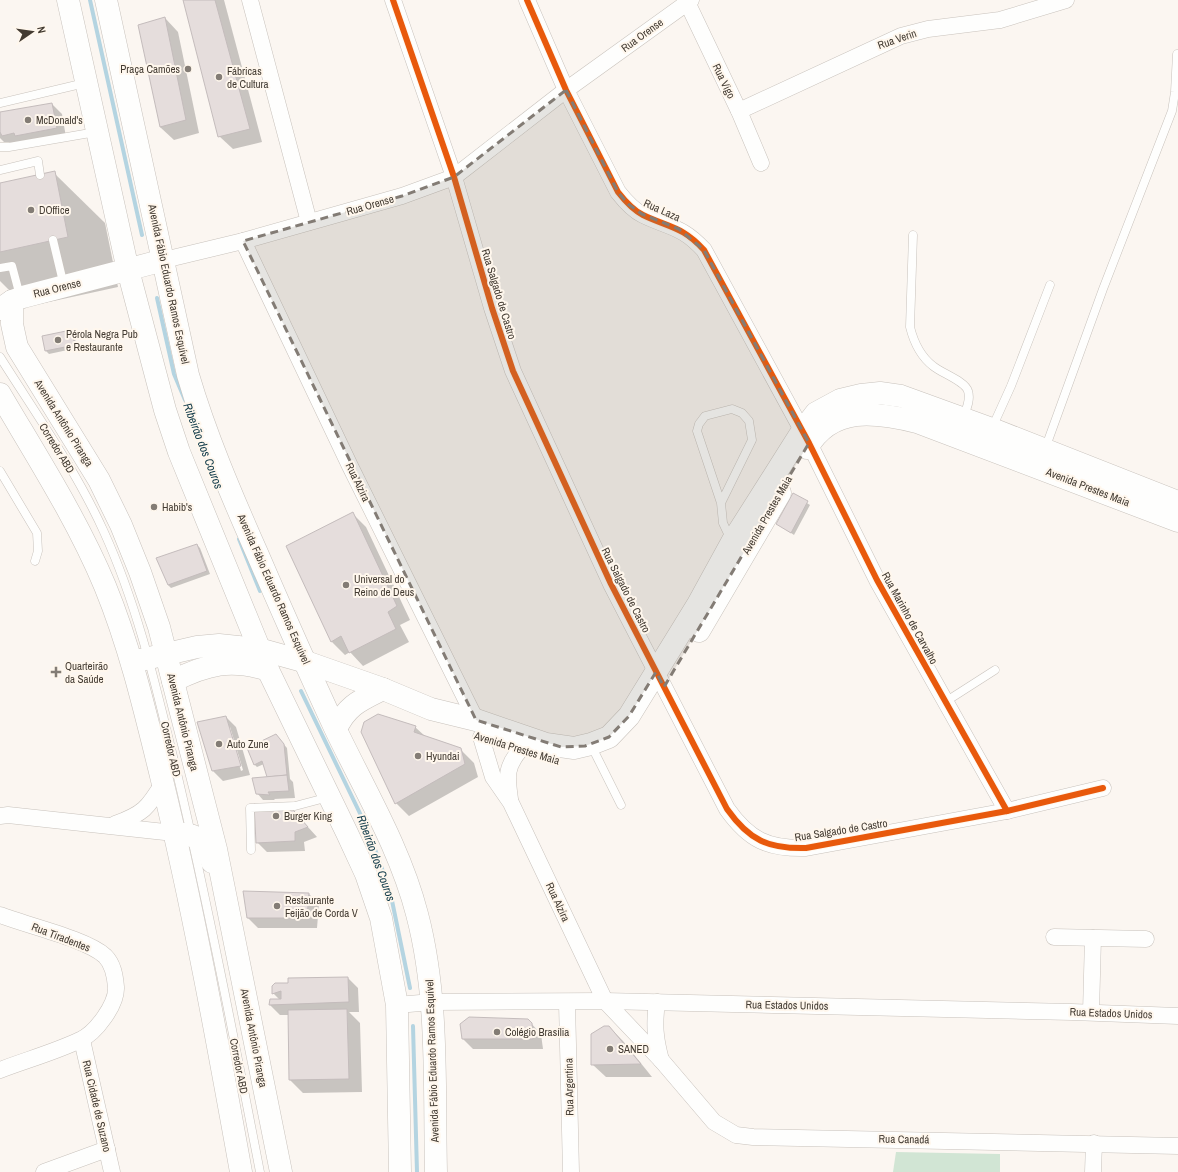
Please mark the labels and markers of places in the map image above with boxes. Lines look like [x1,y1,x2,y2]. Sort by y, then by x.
place label: Praça Camões [120,62,180,76]
marker: Praça Camões [183,64,193,74]
place label: Fábricas de Cultura [227,64,269,91]
marker: Fábricas de Cultura [214,72,224,82]
place label: McDonald's [36,113,83,127]
marker: McDonald's [23,115,33,125]
place label: DOffice [39,203,69,217]
marker: DOffice [26,205,36,215]
place label: Pérola Negra Pub e Restaurante [66,327,138,354]
marker: Pérola Negra Pub e Restaurante [53,335,63,345]
place label: Habib's [162,500,193,514]
marker: Habib's [149,502,159,512]
place label: Universal do Reino de Deus [354,572,415,599]
marker: Universal do Reino de Deus [341,580,351,590]
place label: Quarteirão da Saúde [65,659,108,686]
marker: Quarteirão da Saúde [50,666,62,678]
place label: Auto Zune [226,737,269,751]
marker: Auto Zune [214,739,224,749]
place label: Hyundai [426,749,460,763]
marker: Hyundai [413,751,423,761]
place label: Burger King [284,809,332,823]
marker: Burger King [271,811,281,821]
place label: Restaurante Feijão de Corda V [285,893,358,920]
marker: Restaurante Feijão de Corda V [272,901,282,911]
place label: Colégio Brasília [505,1025,569,1039]
marker: Colégio Brasília [492,1027,502,1037]
place label: SANED [618,1042,649,1056]
marker: SANED [605,1044,615,1054]

